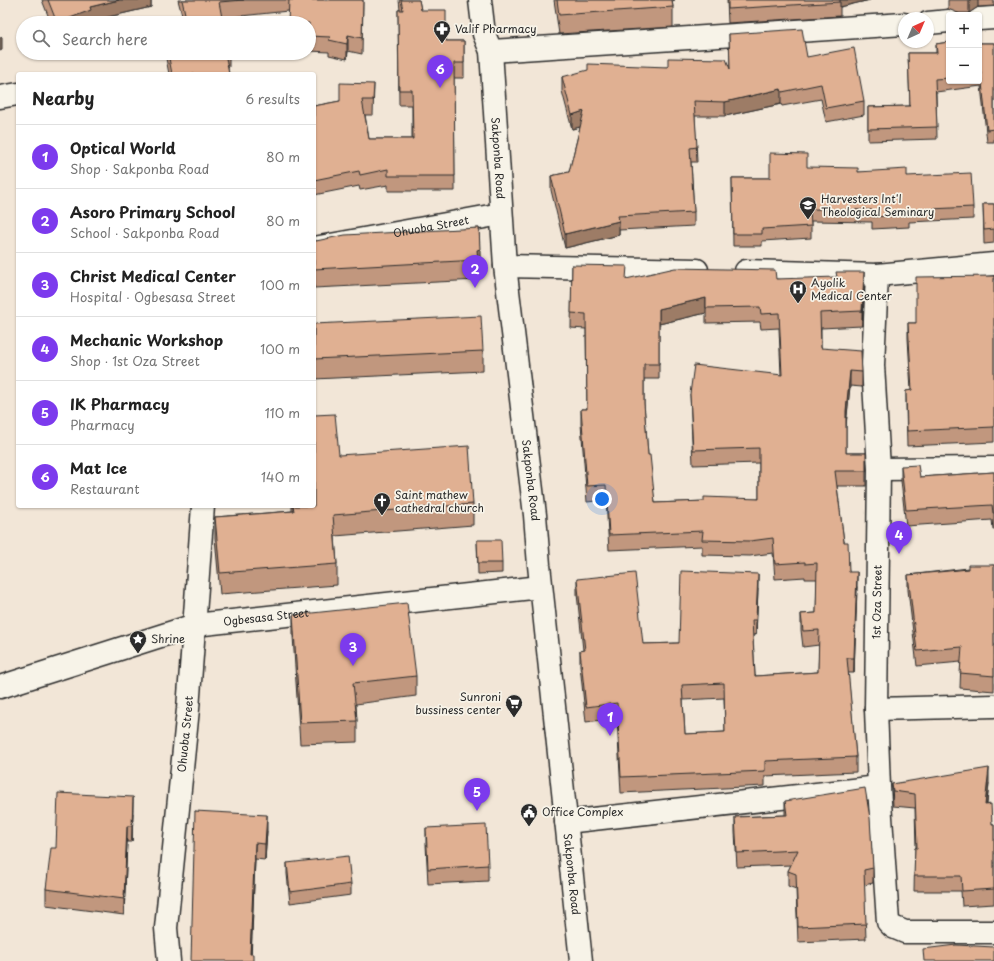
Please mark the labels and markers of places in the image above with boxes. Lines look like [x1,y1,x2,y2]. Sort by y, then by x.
pharmacy icon: Valif Pharmacy [432,19,452,44]
place label: Valif Pharmacy [455,20,537,37]
pin: 6 [427,55,453,88]
place label: Harvesters Int'l Theological Seminary [821,190,934,220]
school or university icon: Harvesters Int'l Theological Seminary [798,195,818,220]
pin: 2 [462,255,488,288]
place label: Ayolik Medical Center [811,274,893,304]
hospital icon: Ayolik Medical Center [788,279,808,304]
place label: Saint mathew cathedral church [395,486,484,516]
church icon: Saint mathew cathedral church [372,491,392,516]
pin: 4 [886,521,912,554]
place icon: Shrine [128,629,148,654]
place label: Shrine [151,630,185,647]
pin: 3 [340,633,366,666]
place label: Sunroni bussiness center [415,688,502,718]
supermarket icon: Sunroni bussiness center [504,693,524,718]
pin: 1 [597,703,623,736]
pin: 5 [464,778,490,811]
public building icon: Office Complex [519,802,539,827]
place label: Office Complex [542,803,624,820]

